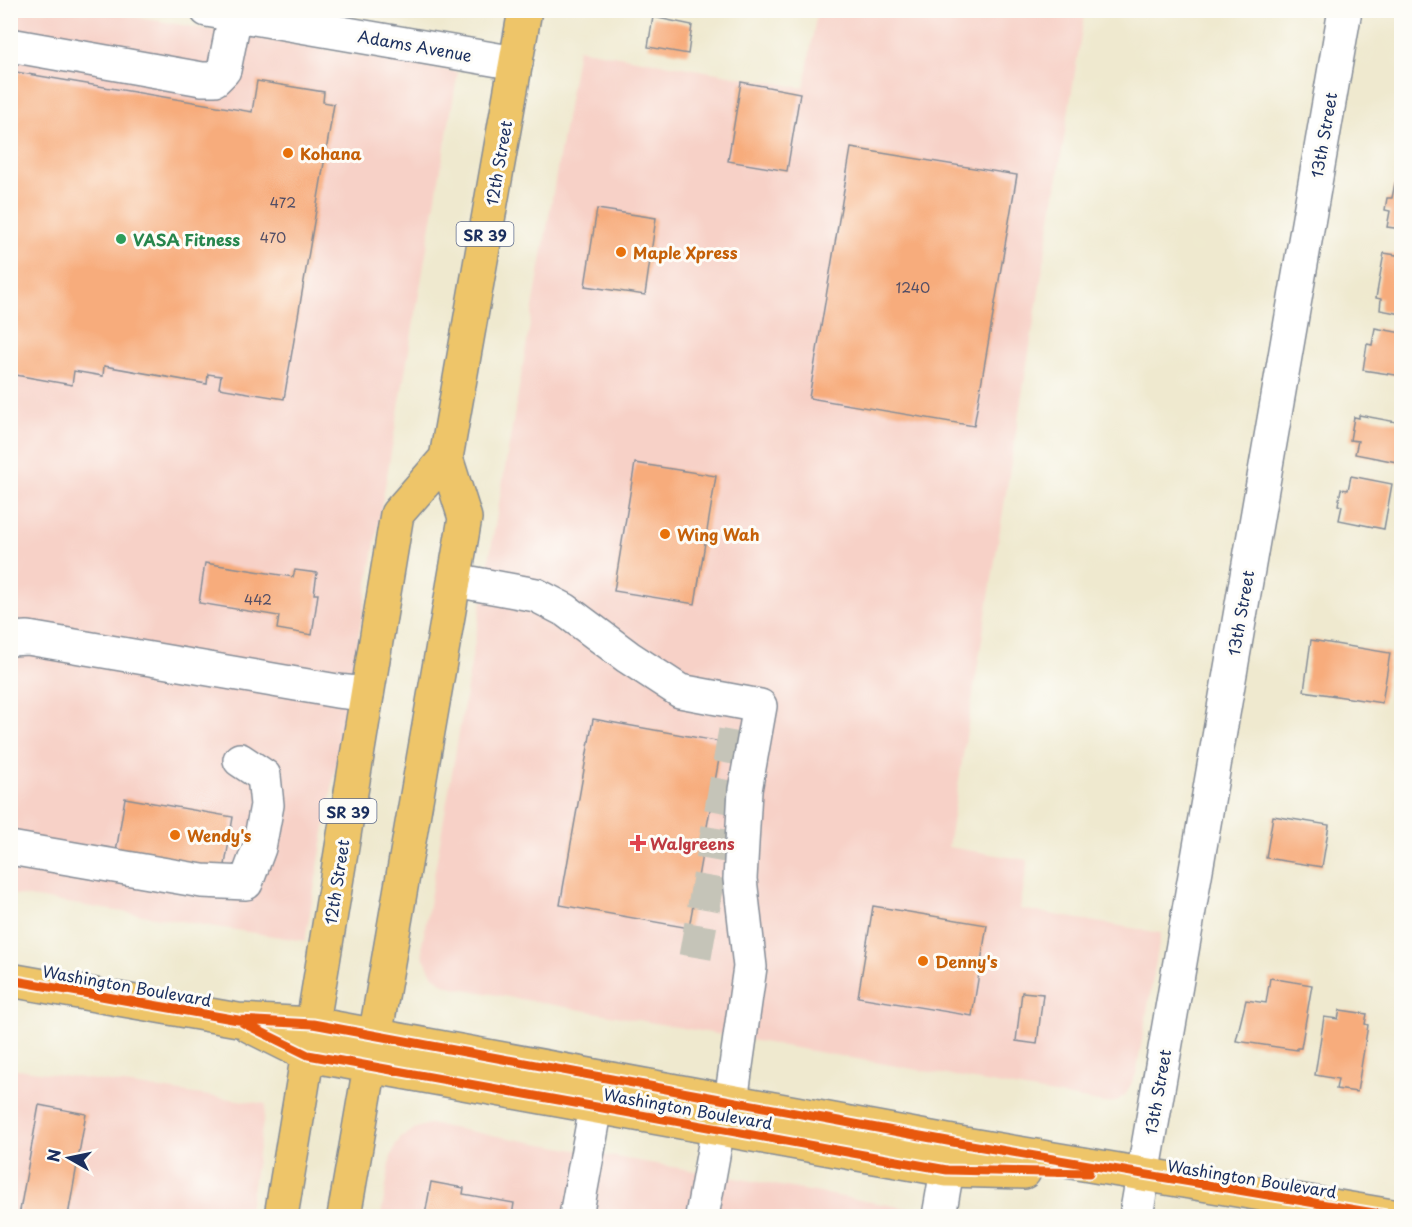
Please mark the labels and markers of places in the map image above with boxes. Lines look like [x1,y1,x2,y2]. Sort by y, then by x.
place label: Kohana [300,141,362,165]
marker: Kohana [281,146,295,160]
place label: VASA Fitness [133,227,240,251]
marker: VASA Fitness [114,232,128,246]
place label: Maple Xpress [633,240,738,264]
marker: Maple Xpress [614,245,628,259]
place label: Wing Wah [677,522,760,546]
marker: Wing Wah [658,527,672,541]
place label: Wendy's [187,823,252,847]
marker: Wendy's [168,828,182,842]
place label: Walgreens [650,831,735,855]
marker: Walgreens [631,836,645,850]
place label: Denny's [935,949,998,973]
marker: Denny's [916,954,930,968]

